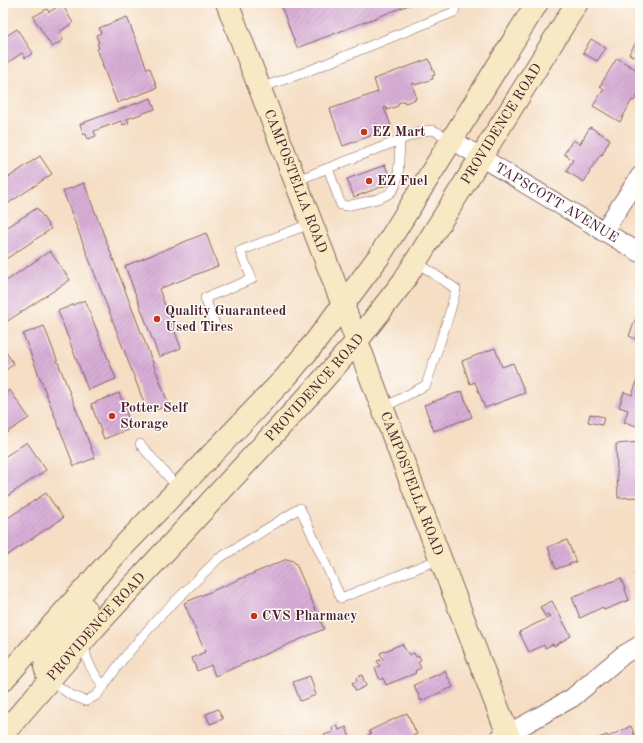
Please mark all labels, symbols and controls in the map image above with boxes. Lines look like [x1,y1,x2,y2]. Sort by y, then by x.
street label: PROVIDENCE ROAD [459,61,544,187]
street label: CAMPOSTELLA ROAD [262,107,329,255]
place label: EZ Mart [372,125,425,139]
marker: EZ Mart [359,127,369,137]
street label: TAPSCOTT AVENUE [492,160,621,245]
place label: EZ Fuel [377,174,428,188]
marker: EZ Fuel [364,176,374,186]
place label: Quality Guaranteed Used Tires [165,304,287,334]
marker: Quality Guaranteed Used Tires [152,314,162,324]
street label: PROVIDENCE ROAD [263,331,367,444]
place label: Potter Self Storage [120,401,189,431]
street label: CAMPOSTELLA ROAD [378,410,446,558]
marker: Potter Self Storage [107,411,117,421]
street label: PROVIDENCE ROAD [45,570,148,684]
place label: CVS Pharmacy [262,609,358,623]
marker: CVS Pharmacy [249,611,259,621]

